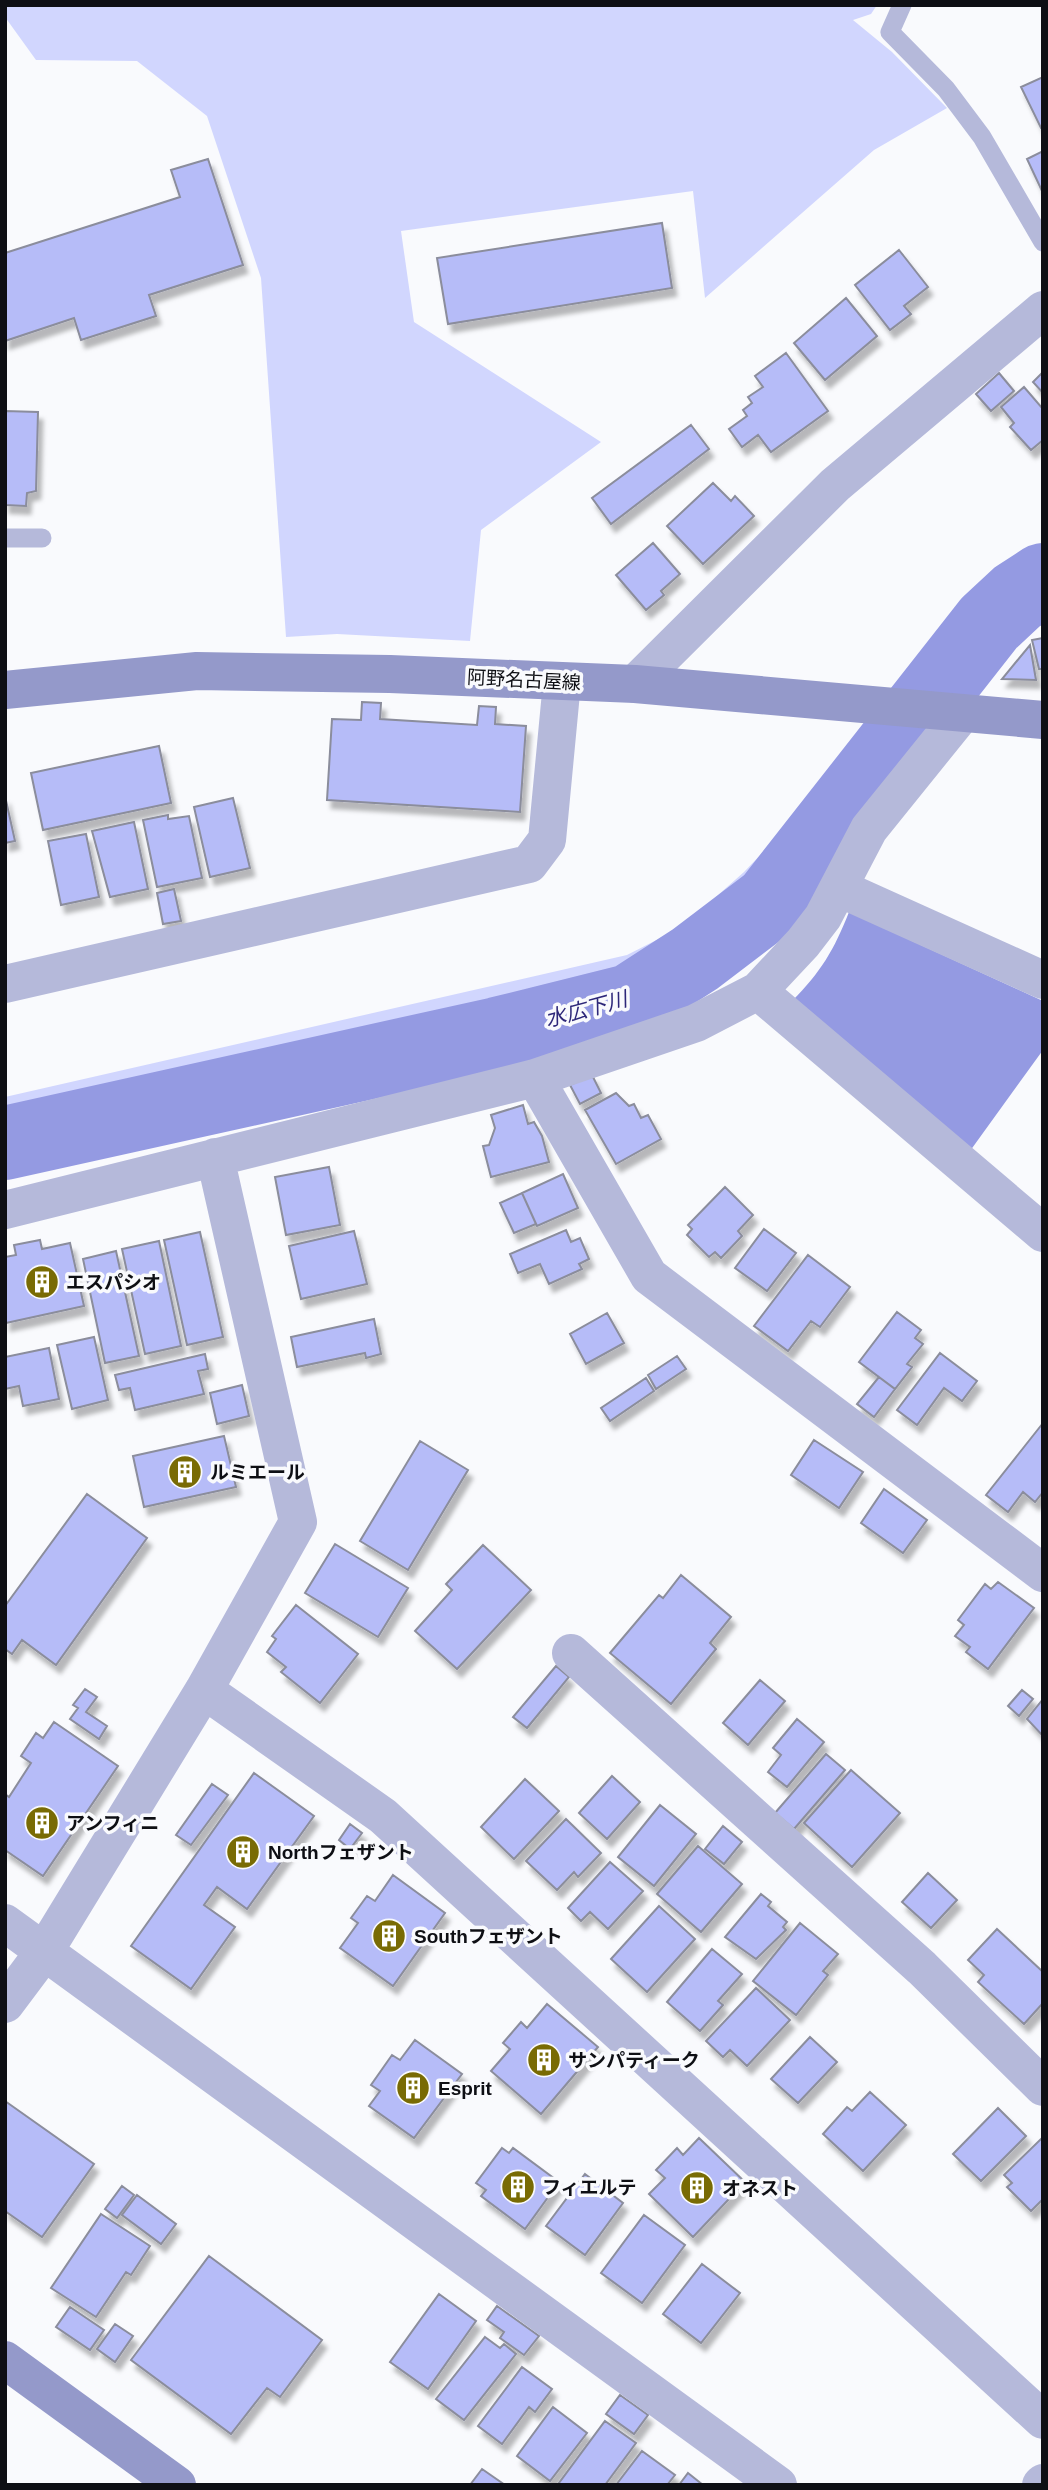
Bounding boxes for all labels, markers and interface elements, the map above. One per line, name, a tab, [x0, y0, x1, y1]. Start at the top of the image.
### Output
street label: 阿野名古屋線	[467, 667, 581, 693]
water label: 水広下川	[542, 987, 631, 1031]
building icon: エスパシオ	[23, 1263, 61, 1301]
place label: エスパシオ	[66, 1272, 161, 1293]
building icon: ルミエール	[166, 1453, 204, 1491]
place label: ルミエール	[210, 1462, 305, 1483]
building icon: アンフィニ	[23, 1804, 61, 1842]
place label: アンフィニ	[66, 1813, 159, 1834]
building icon: Northフェザント	[224, 1833, 262, 1871]
place label: Northフェザント	[268, 1842, 414, 1863]
building icon: Southフェザント	[370, 1917, 408, 1955]
place label: Southフェザント	[414, 1926, 563, 1947]
building icon: サンパティーク	[525, 2041, 563, 2079]
place label: サンパティーク	[568, 2050, 700, 2071]
building icon: Esprit	[394, 2069, 432, 2107]
place label: Esprit	[438, 2078, 493, 2099]
building icon: フィエルテ	[499, 2168, 537, 2206]
building icon: オネスト	[678, 2169, 716, 2207]
place label: フィエルテ	[542, 2177, 637, 2198]
place label: オネスト	[722, 2178, 798, 2199]

